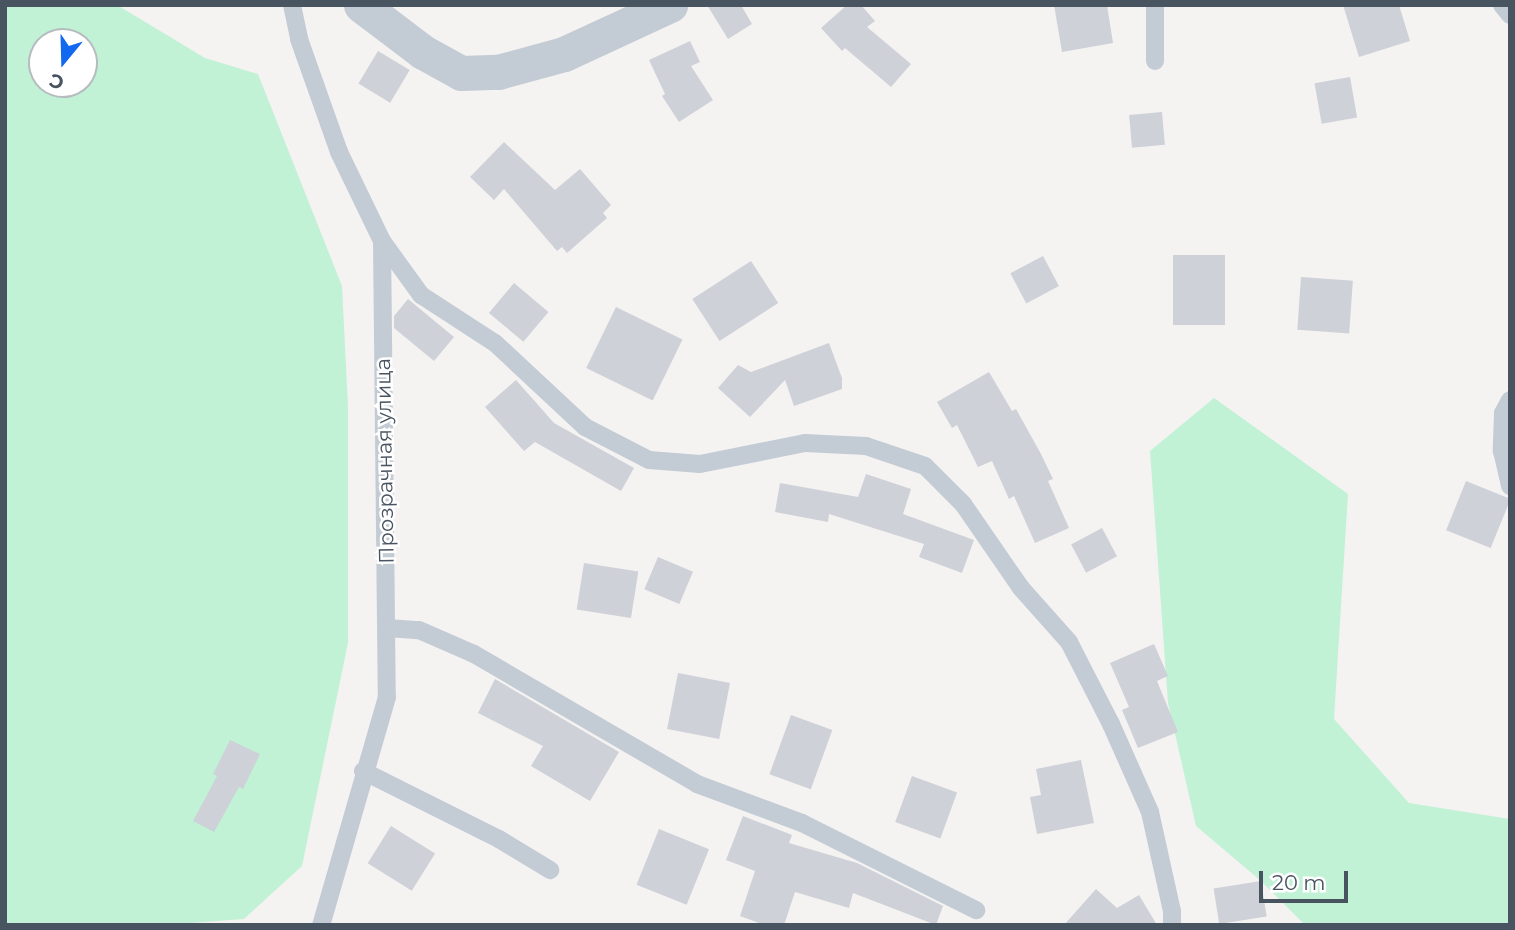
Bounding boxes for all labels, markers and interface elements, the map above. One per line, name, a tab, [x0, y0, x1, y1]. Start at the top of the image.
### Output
north arrow	[28, 28, 98, 98]
text: С	[46, 68, 67, 95]
street label: Прозрачная улица	[371, 358, 399, 564]
scale bar	[1263, 856, 1352, 900]
text: 20 m	[1272, 870, 1326, 895]

